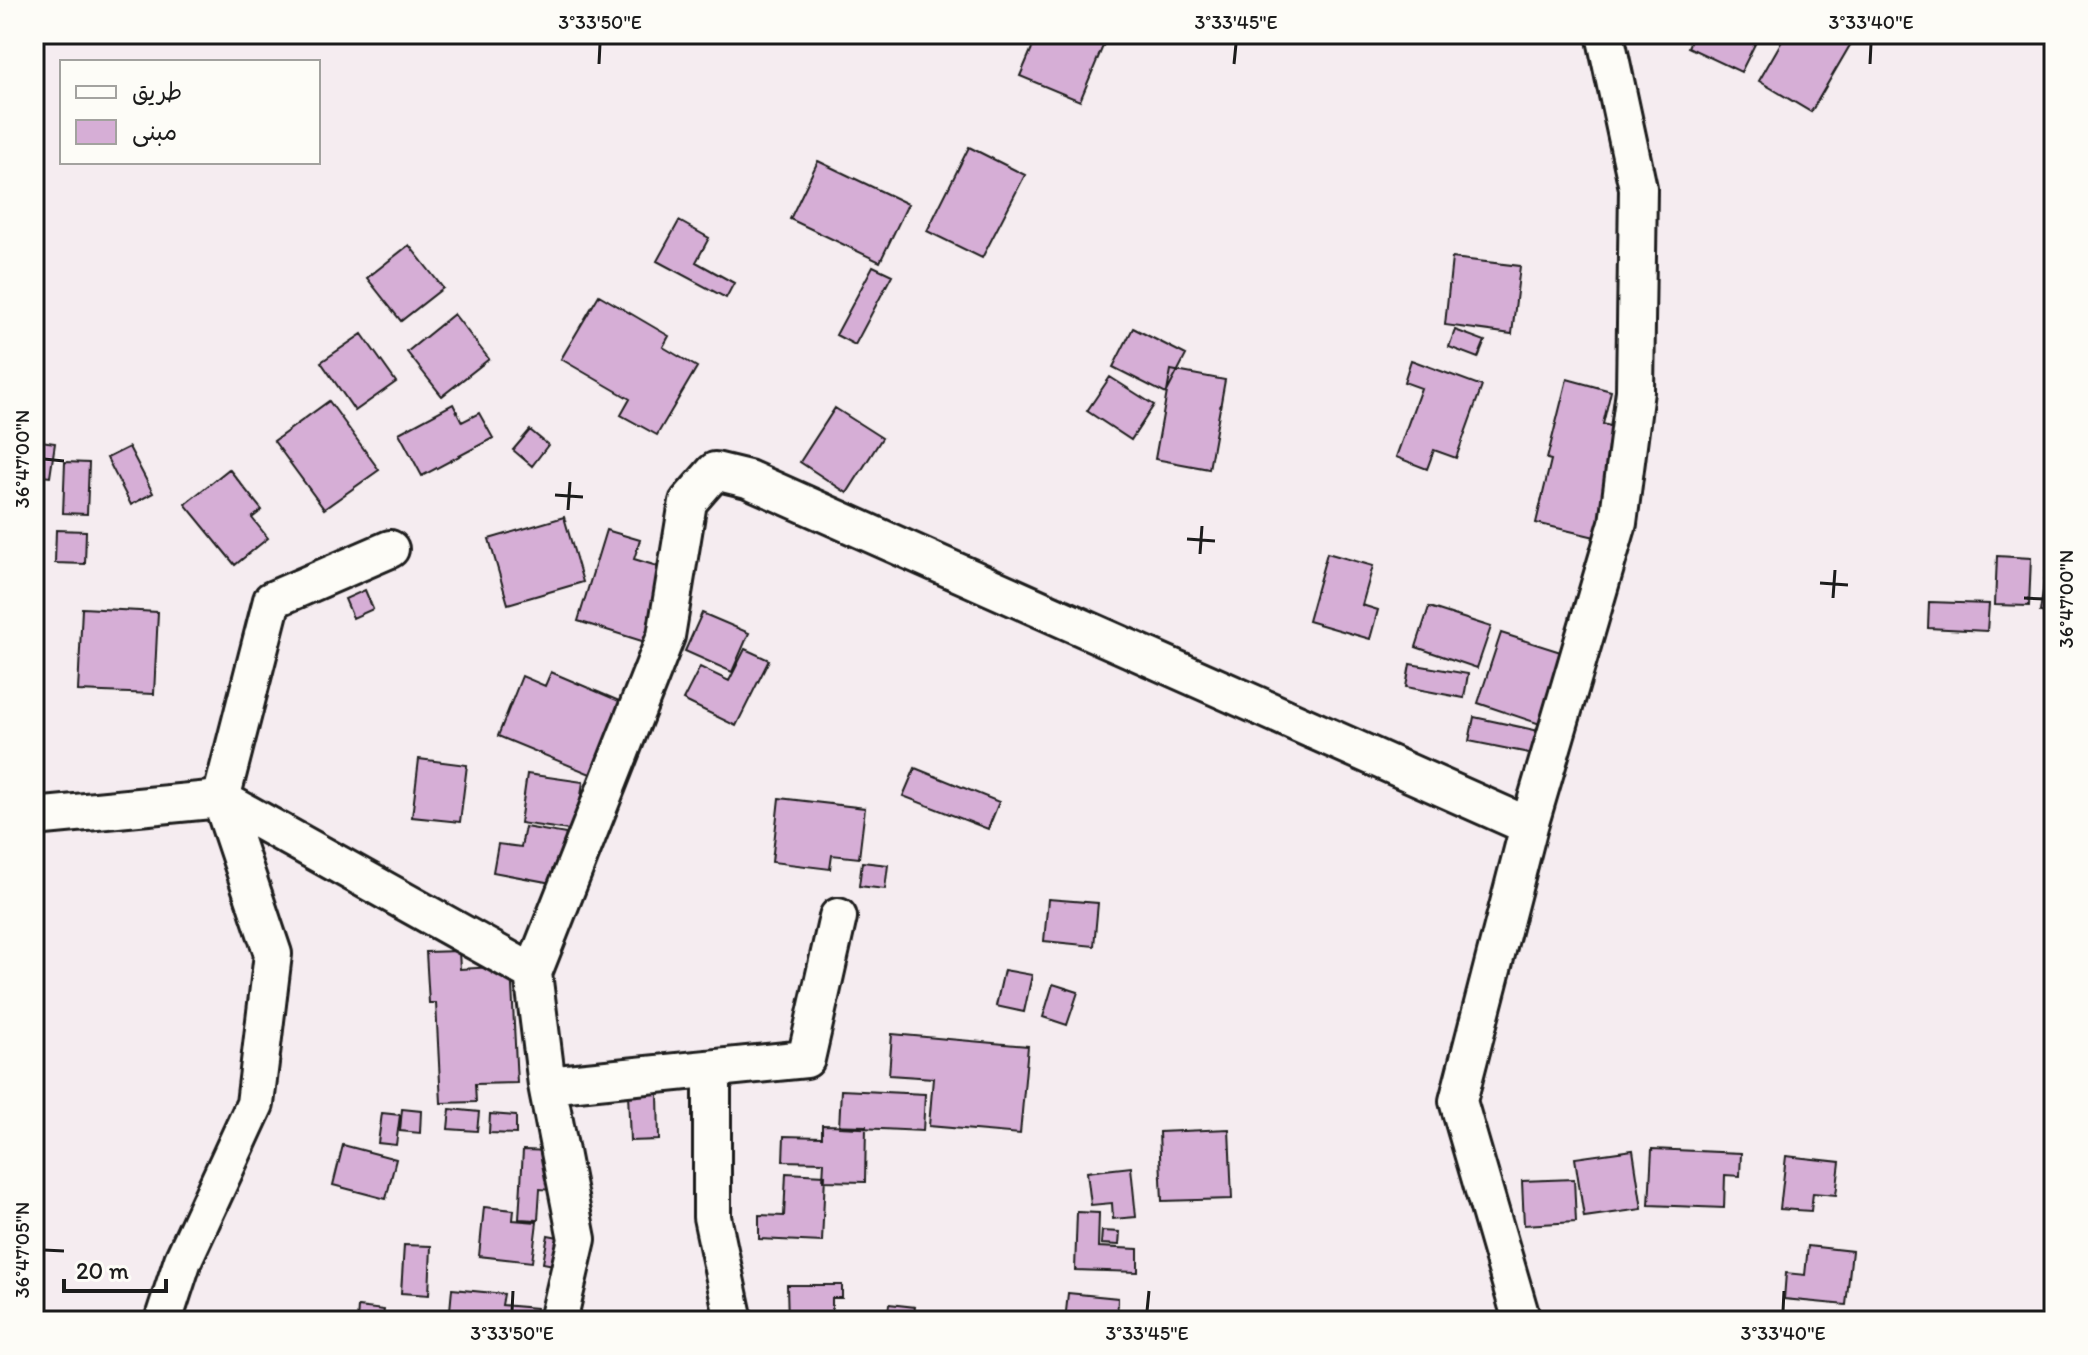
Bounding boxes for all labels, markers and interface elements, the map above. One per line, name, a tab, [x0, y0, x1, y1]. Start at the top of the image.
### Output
text: 3°33'50"E	[558, 10, 642, 34]
text: 3°33'45"E	[1194, 10, 1278, 34]
text: 3°33'40"E	[1829, 10, 1914, 34]
legend	[60, 60, 320, 164]
text: طريق	[132, 77, 182, 106]
text: مبنى	[132, 117, 177, 147]
text: 36°47'00"N	[10, 410, 34, 508]
text: 36°47'00"N	[2054, 550, 2078, 648]
text: 36°47'05"N	[10, 1202, 34, 1298]
scale bar	[64, 1243, 166, 1293]
text: 20 m	[76, 1256, 129, 1285]
text: 3°33'50"E	[470, 1321, 554, 1345]
text: 3°33'45"E	[1105, 1321, 1189, 1345]
text: 3°33'40"E	[1741, 1321, 1826, 1345]

